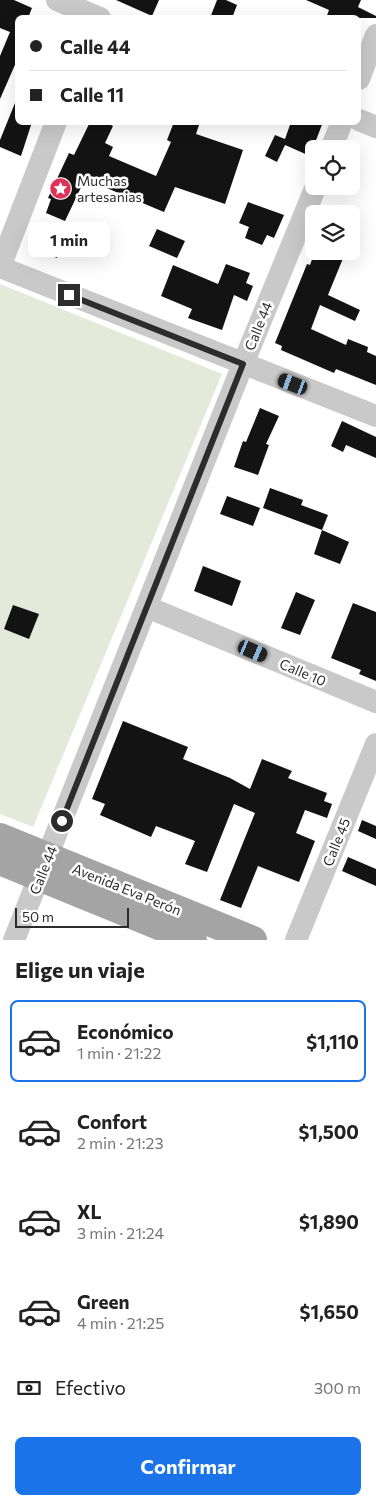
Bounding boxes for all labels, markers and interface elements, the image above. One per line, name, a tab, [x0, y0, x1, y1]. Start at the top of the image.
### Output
text: Calle 44	[60, 35, 130, 58]
text: Calle 11	[60, 83, 124, 106]
map controls	[305, 140, 360, 260]
button: locate	[305, 140, 360, 195]
place label: Muchas artesanias	[77, 172, 142, 205]
place icon: Muchas artesanias	[49, 176, 73, 200]
button: layers	[305, 205, 360, 260]
callout: 1 min	[28, 222, 110, 258]
text: 1 min	[50, 230, 88, 249]
route end	[58, 284, 80, 306]
street label: Calle 44	[241, 299, 276, 353]
car	[276, 372, 309, 396]
car	[236, 638, 269, 664]
street label: Calle 10	[277, 655, 329, 689]
route start	[51, 810, 73, 832]
street label: Calle 45	[319, 815, 353, 869]
street label: Calle 44	[26, 843, 61, 897]
street label: Avenida Eva Perón	[70, 859, 184, 919]
scale bar	[15, 905, 129, 928]
text: 50 m	[22, 908, 54, 925]
text: Elige un viaje	[15, 956, 145, 983]
icon: car	[17, 1019, 62, 1064]
text: Económico	[77, 1020, 174, 1043]
text: $1,110	[306, 1030, 359, 1053]
text: 1 min · 21:22	[77, 1043, 161, 1062]
icon: car	[17, 1109, 62, 1154]
text: Confort	[77, 1110, 147, 1133]
text: $1,500	[298, 1120, 359, 1143]
text: 2 min · 21:23	[77, 1133, 164, 1152]
icon: car	[17, 1199, 62, 1244]
text: XL	[77, 1200, 102, 1223]
text: $1,890	[299, 1210, 359, 1233]
text: 3 min · 21:24	[77, 1223, 164, 1242]
icon: car	[17, 1289, 62, 1334]
text: Green	[77, 1290, 129, 1313]
text: $1,650	[300, 1300, 359, 1323]
text: 4 min · 21:25	[77, 1313, 164, 1332]
icon: cash	[15, 1374, 43, 1402]
text: Efectivo	[55, 1376, 126, 1399]
text: 300 m	[314, 1378, 361, 1397]
button: Confirmar	[15, 1437, 361, 1495]

